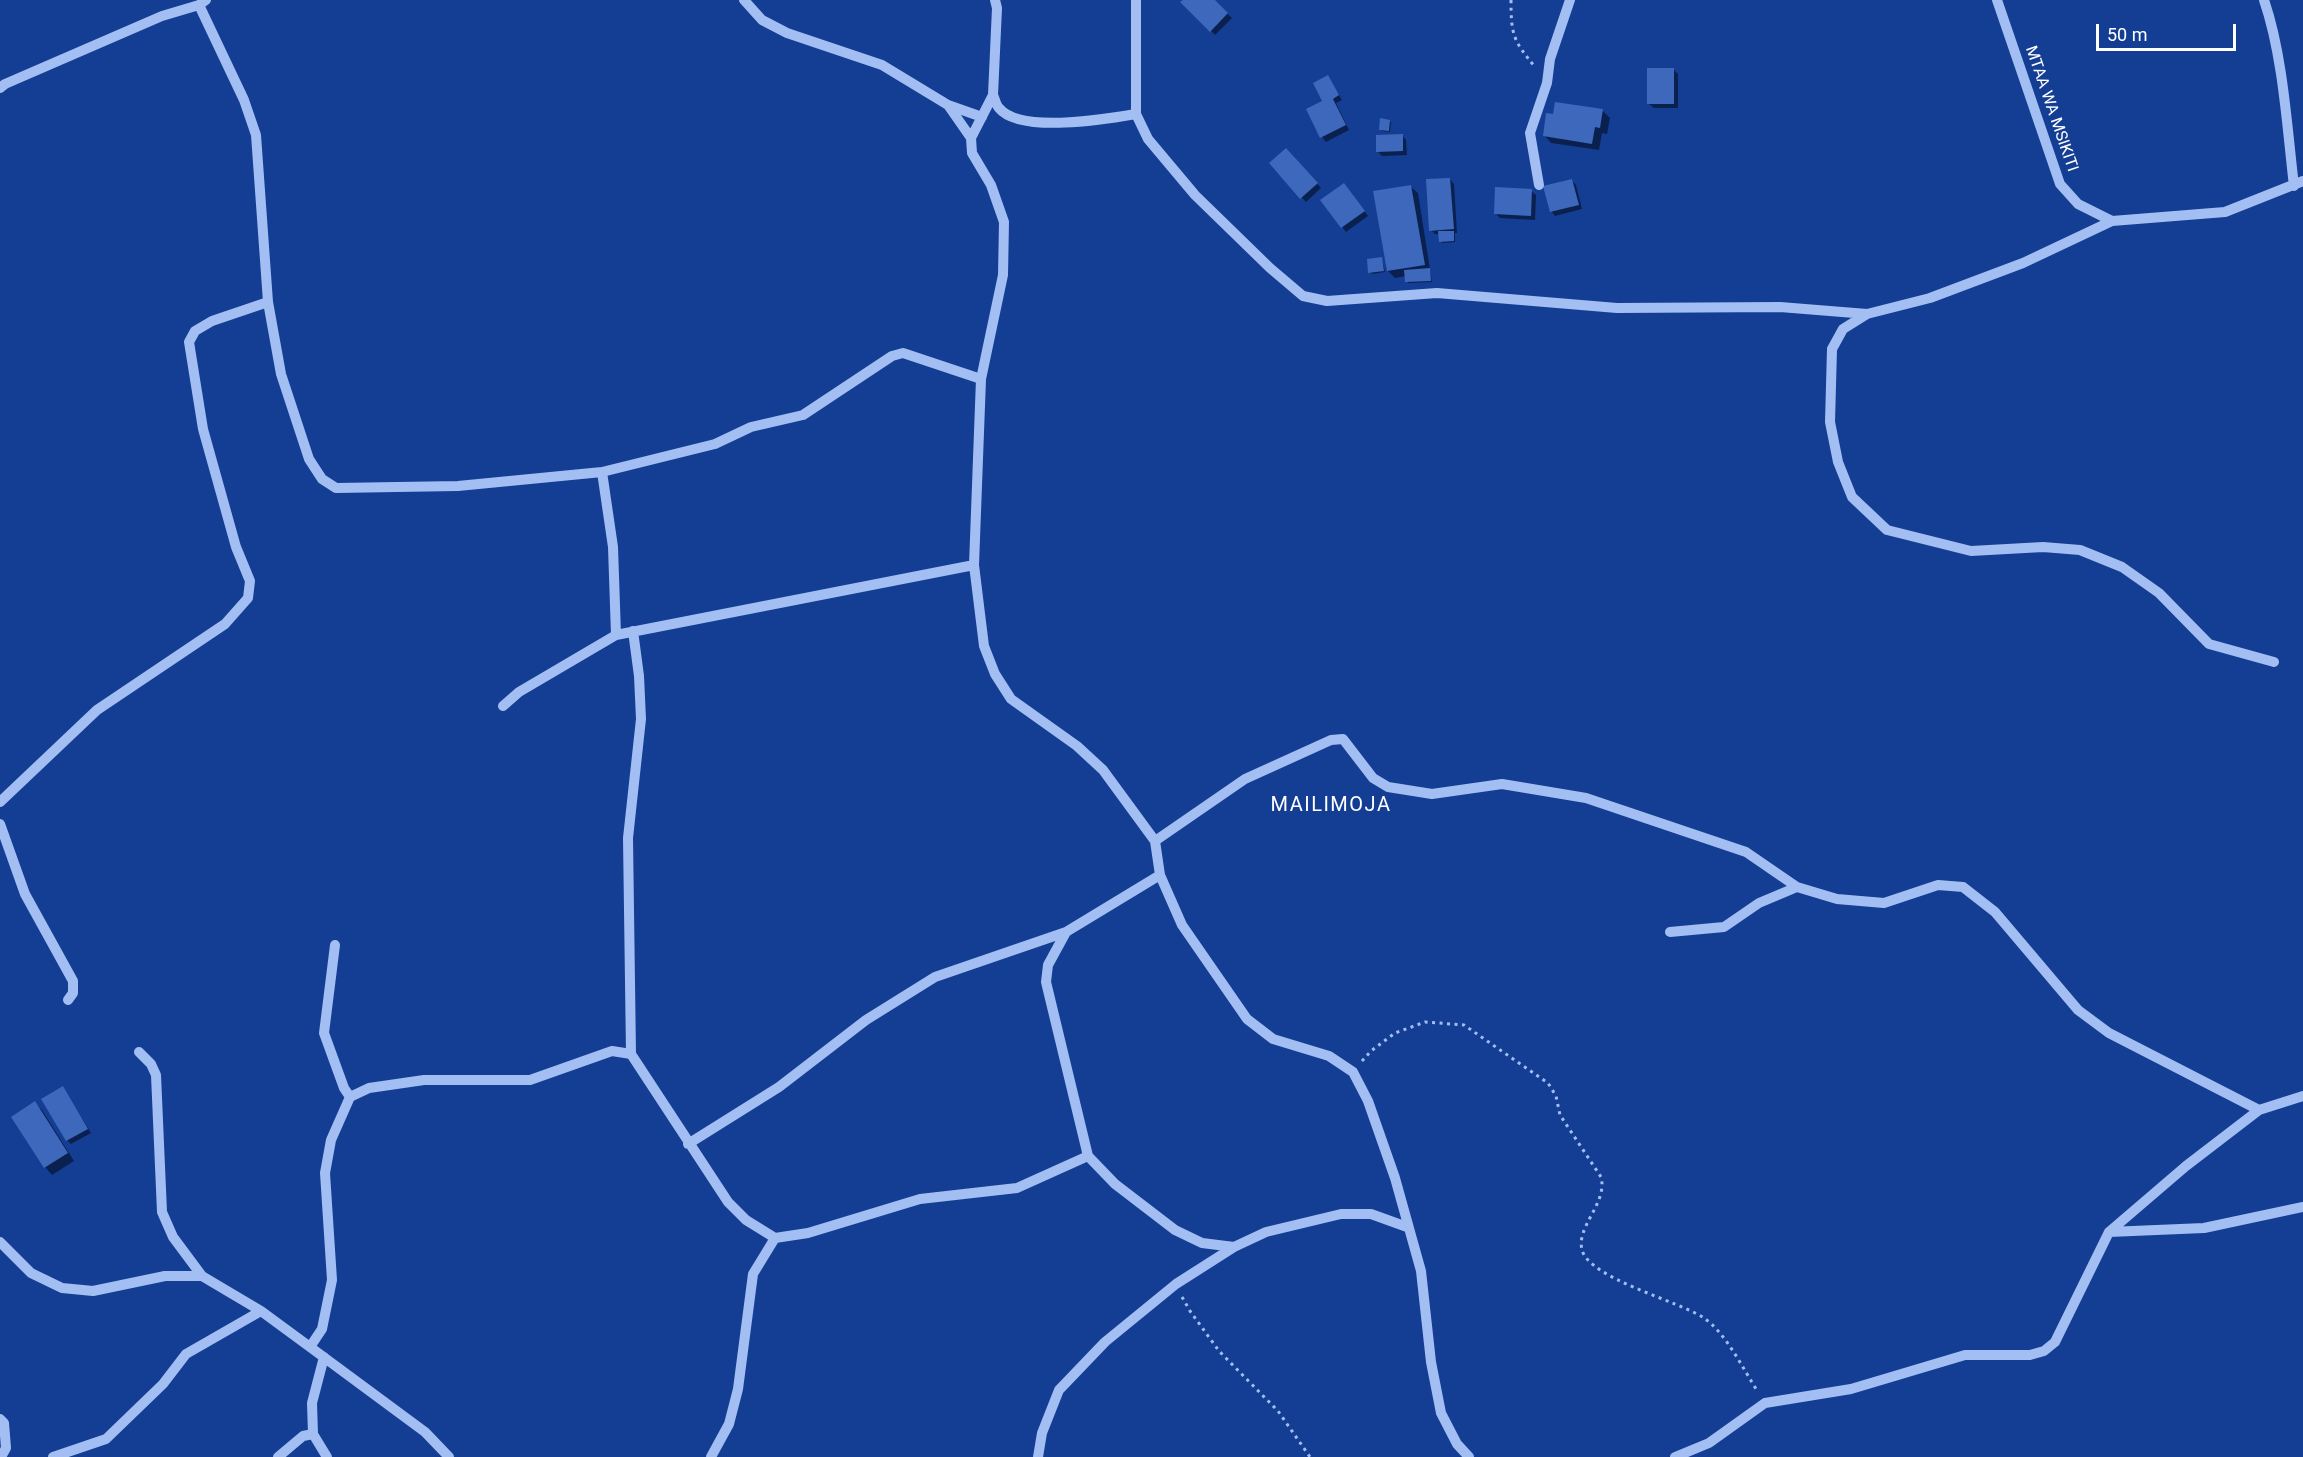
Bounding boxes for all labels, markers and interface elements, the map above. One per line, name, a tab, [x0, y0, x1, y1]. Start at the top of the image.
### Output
scale bar	[2099, 12, 2238, 50]
text: 50 m	[2107, 24, 2147, 45]
street label: MTAA WA MSIKITI	[2020, 44, 2082, 174]
district label: MAILIMOJA	[1271, 794, 1391, 818]

